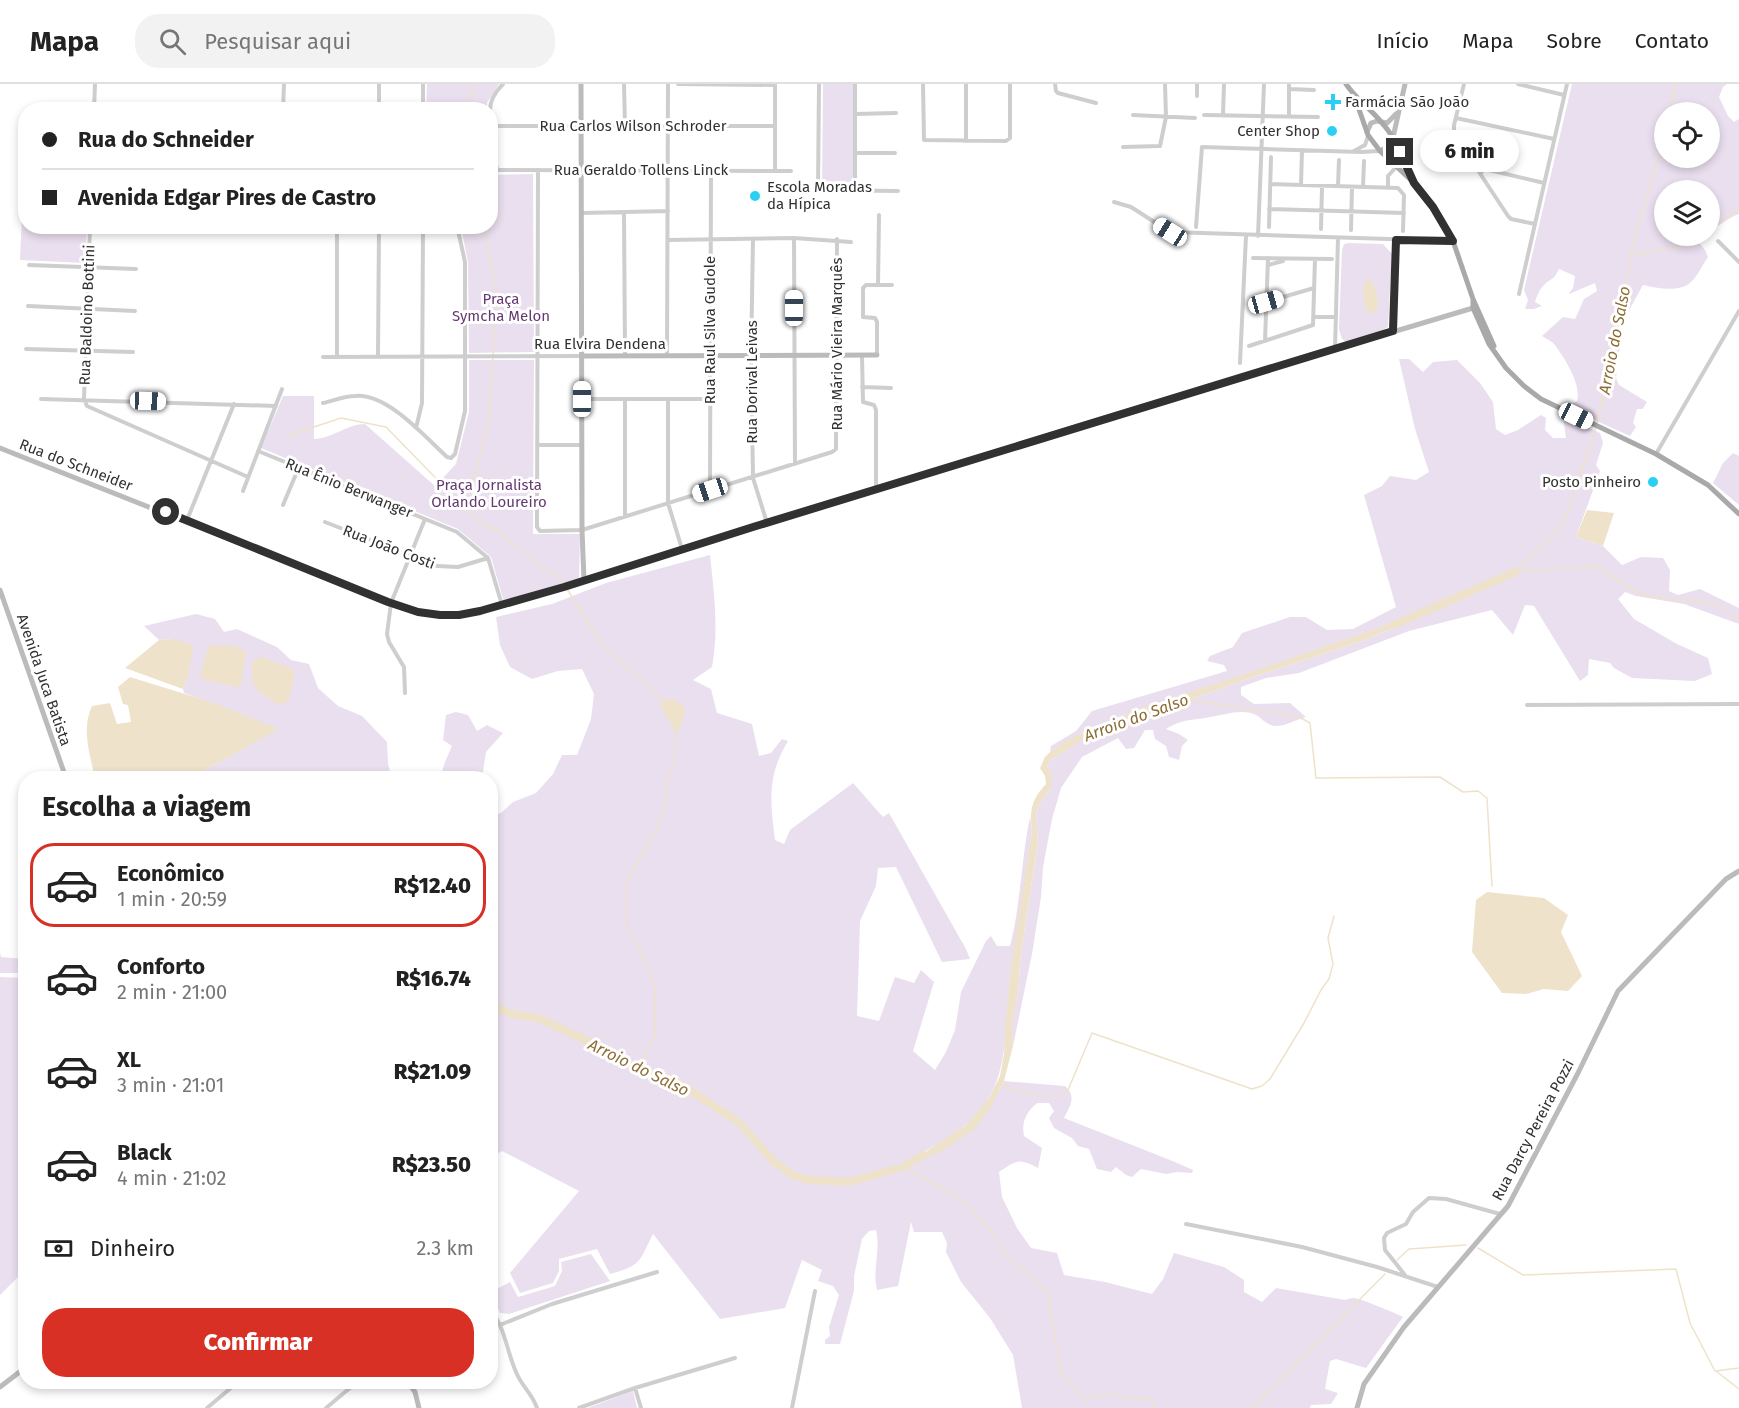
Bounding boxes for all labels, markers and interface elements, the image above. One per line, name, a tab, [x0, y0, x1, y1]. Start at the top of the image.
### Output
search box	[135, 14, 555, 68]
text: Mapa	[30, 25, 99, 58]
icon: search	[156, 25, 189, 58]
text: Pesquisar aqui	[204, 28, 351, 55]
text: Início	[1376, 28, 1429, 54]
text: Mapa	[1462, 28, 1514, 54]
text: Sobre	[1547, 28, 1602, 54]
text: Contato	[1635, 28, 1709, 54]
place label: Farmácia São João	[1345, 93, 1469, 111]
marker: Farmácia São João	[1326, 95, 1340, 109]
map controls	[1654, 102, 1720, 246]
button: locate	[1654, 102, 1720, 168]
street label: Rua Carlos Wilson Schroder	[540, 117, 727, 135]
place label: Center Shop	[1237, 122, 1320, 140]
marker: Center Shop	[1325, 124, 1339, 138]
text: Rua do Schneider	[78, 126, 254, 153]
callout: 6 min	[1421, 131, 1520, 173]
route end	[1386, 138, 1413, 165]
text: 6 min	[1445, 139, 1494, 163]
street label: Rua Geraldo Tollens Linck	[554, 161, 729, 179]
place label: Escola Moradas da Hípica	[767, 178, 872, 213]
button: layers	[1654, 180, 1720, 246]
text: Avenida Edgar Pires de Castro	[78, 184, 376, 211]
marker: Escola Moradas da Hípica	[748, 189, 762, 203]
car	[1150, 215, 1190, 249]
street label: Rua Baldoino Bottini	[76, 244, 98, 386]
street label: Rua Raul Silva Gudole	[701, 256, 719, 404]
street label: Rua Mário Vieira Marquês	[828, 258, 846, 430]
water label: Arroio do Salso	[1595, 284, 1634, 397]
car	[1246, 288, 1286, 316]
park label: Praça Symcha Melon	[452, 290, 550, 325]
car	[785, 290, 803, 326]
street label: Rua Dorival Leivas	[743, 320, 761, 444]
street label: Rua Elvira Dendena	[534, 335, 666, 353]
car	[573, 381, 591, 417]
car	[130, 391, 166, 411]
car	[1556, 400, 1596, 432]
street label: Rua do Schneider	[17, 435, 135, 495]
street label: Rua Ênio Berwanger	[283, 454, 415, 522]
place label: Posto Pinheiro	[1542, 473, 1641, 491]
marker: Posto Pinheiro	[1646, 475, 1660, 489]
park label: Praça Jornalista Orlando Loureiro	[431, 476, 547, 511]
car	[690, 476, 730, 504]
route start	[152, 498, 179, 525]
street label: Rua João Costi	[340, 521, 438, 573]
street label: Avenida Juca Batista	[13, 612, 75, 748]
water label: Arroio do Salso	[1080, 690, 1191, 745]
text: Escolha a viagem	[42, 791, 251, 823]
icon: car	[45, 858, 99, 912]
text: Econômico	[117, 860, 224, 887]
text: R$12.40	[394, 872, 471, 899]
text: 1 min · 20:59	[117, 887, 227, 911]
icon: car	[45, 951, 99, 1005]
text: Conforto	[117, 953, 205, 980]
text: R$16.74	[396, 965, 471, 992]
text: 2 min · 21:00	[117, 980, 227, 1004]
water label: Arroio do Salso	[584, 1034, 692, 1100]
icon: car	[45, 1044, 99, 1098]
text: XL	[117, 1046, 141, 1073]
street label: Rua Darcy Pereira Pozzi	[1488, 1056, 1578, 1204]
text: R$21.09	[394, 1058, 471, 1085]
text: 3 min · 21:01	[117, 1073, 224, 1097]
icon: car	[45, 1137, 99, 1191]
text: Black	[117, 1139, 172, 1166]
text: R$23.50	[392, 1151, 471, 1178]
text: 4 min · 21:02	[117, 1166, 227, 1190]
icon: cash	[42, 1232, 75, 1265]
text: Dinheiro	[90, 1235, 175, 1262]
text: 2.3 km	[416, 1236, 474, 1260]
button: Confirmar	[42, 1308, 474, 1377]

